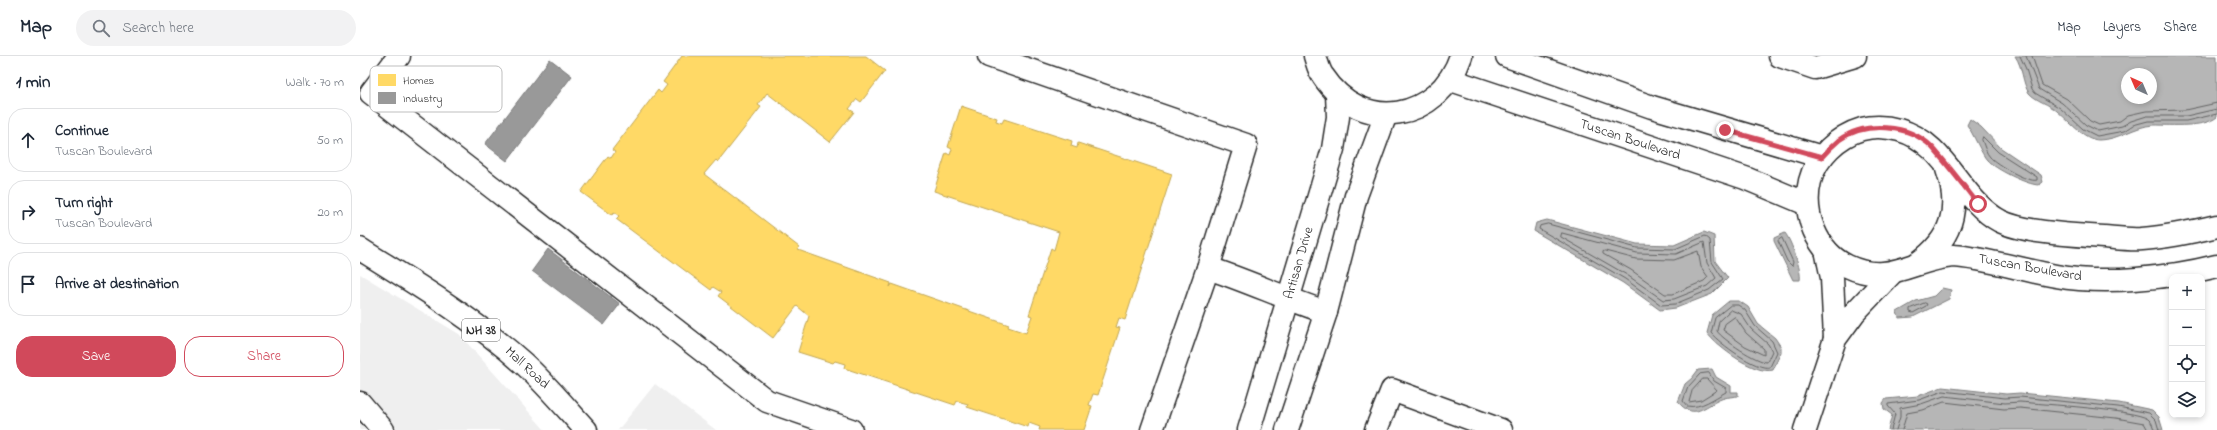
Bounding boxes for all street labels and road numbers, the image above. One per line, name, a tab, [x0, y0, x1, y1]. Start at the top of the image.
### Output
street label: Tuscan Boulevard	[1577, 114, 1683, 166]
street label: Artisan Drive	[1279, 224, 1320, 302]
street label: Tuscan Boulevard	[1977, 249, 2084, 287]
road number: NH 38	[462, 319, 500, 341]
street label: Mall Road	[500, 342, 554, 394]

